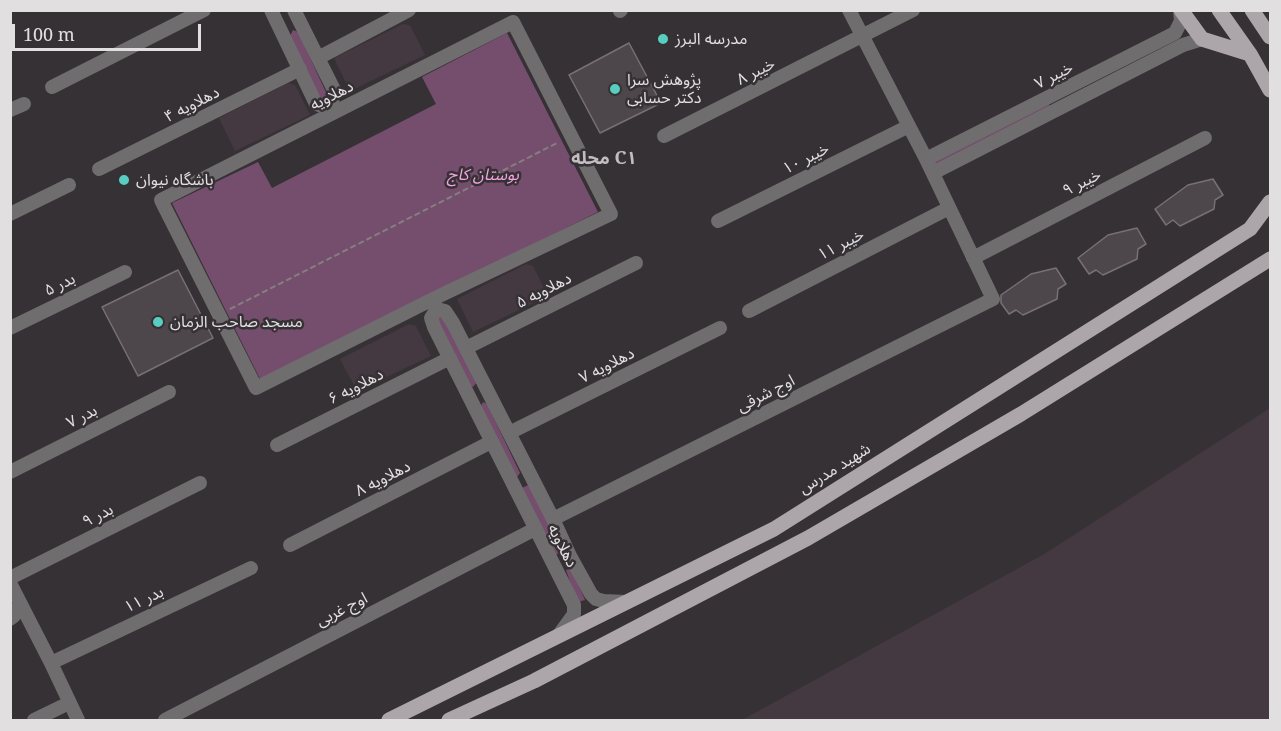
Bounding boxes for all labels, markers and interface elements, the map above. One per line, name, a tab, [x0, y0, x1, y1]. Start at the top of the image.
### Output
scale bar	[15, 12, 204, 50]
text: 100 m	[23, 22, 75, 46]
place label: مدرسه البرز	[675, 29, 747, 49]
marker: مدرسه البرز	[656, 32, 670, 46]
street label: خیبر ۸	[734, 54, 778, 90]
street label: خیبر ۷	[1032, 58, 1076, 94]
place label: پژوهش سرا دکتر حسابی	[627, 70, 701, 108]
street label: دهلاویه	[307, 77, 357, 115]
marker: پژوهش سرا دکتر حسابی	[608, 82, 622, 96]
street label: دهلاویه ۴	[161, 83, 223, 127]
street label: خیبر ۱۰	[780, 139, 832, 179]
district label: محله C۱	[571, 148, 637, 170]
park label: بوستان کاج	[447, 165, 519, 185]
street label: خیبر ۹	[1060, 165, 1104, 201]
place label: باشگاه نیوان	[136, 170, 214, 190]
marker: باشگاه نیوان	[117, 173, 131, 187]
street label: خیبر ۱۱	[815, 225, 867, 265]
street label: بدر ۵	[41, 269, 79, 301]
street label: دهلاویه ۵	[513, 269, 575, 313]
place label: مسجد صاحب الزمان	[170, 312, 303, 332]
marker: مسجد صاحب الزمان	[151, 315, 165, 329]
street label: دهلاویه ۷	[576, 344, 638, 388]
street label: دهلاویه ۶	[325, 365, 387, 409]
street label: اوج شرقی	[734, 371, 798, 417]
street label: بدر ۷	[63, 401, 101, 433]
street label: شهید مدرس	[796, 439, 874, 499]
street label: دهلاویه ۸	[352, 457, 414, 501]
street label: بدر ۹	[79, 500, 117, 532]
street label: دهلاویه	[543, 521, 581, 571]
street label: بدر ۱۱	[121, 583, 167, 617]
street label: اوج غربی	[313, 589, 371, 631]

